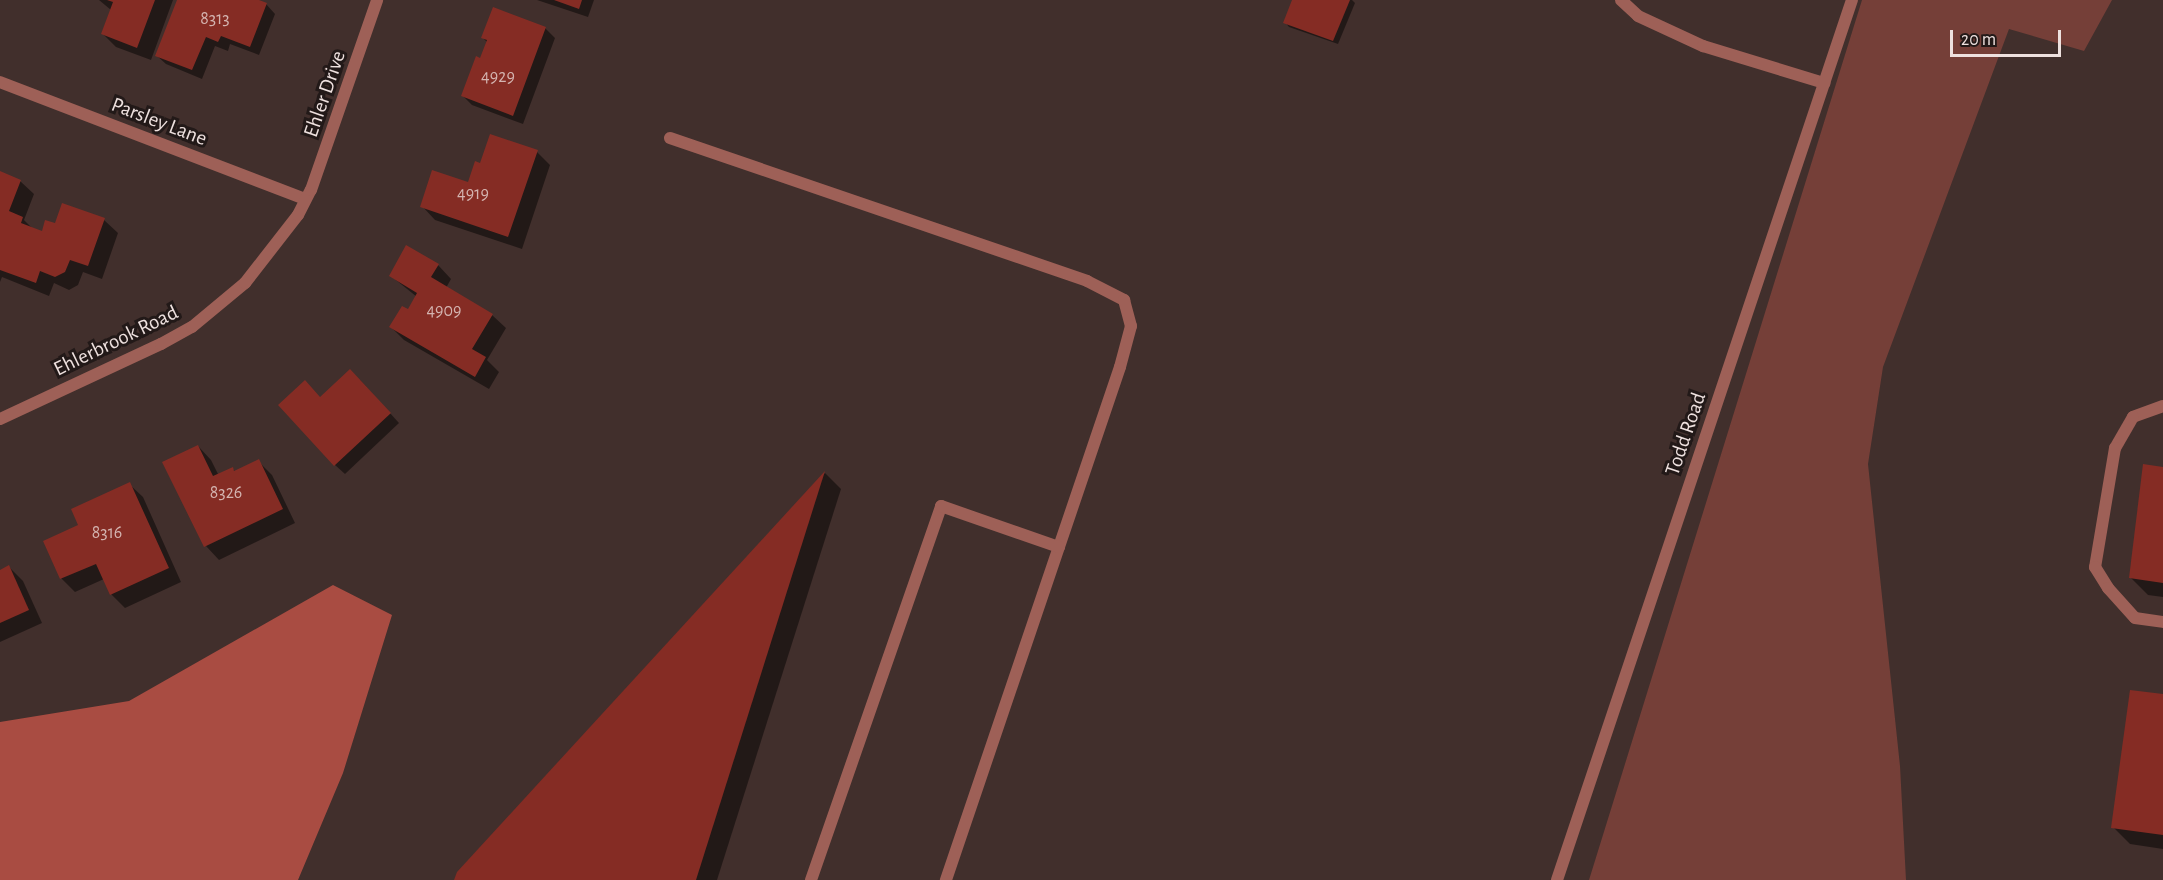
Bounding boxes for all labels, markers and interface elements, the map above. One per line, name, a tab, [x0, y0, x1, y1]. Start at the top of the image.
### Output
house number: 8313	[200, 8, 230, 30]
scale bar	[1953, 18, 2064, 56]
text: 20 m	[1961, 31, 1996, 49]
street label: Ehler Drive	[298, 47, 352, 141]
house number: 4929	[481, 66, 515, 88]
street label: Parsley Lane	[108, 92, 210, 152]
house number: 4919	[457, 183, 489, 205]
street label: Ehlerbrook Road	[50, 300, 182, 382]
house number: 4909	[426, 300, 462, 322]
street label: Todd Road	[1660, 389, 1712, 479]
house number: 8326	[210, 482, 242, 504]
house number: 8316	[92, 522, 122, 544]

